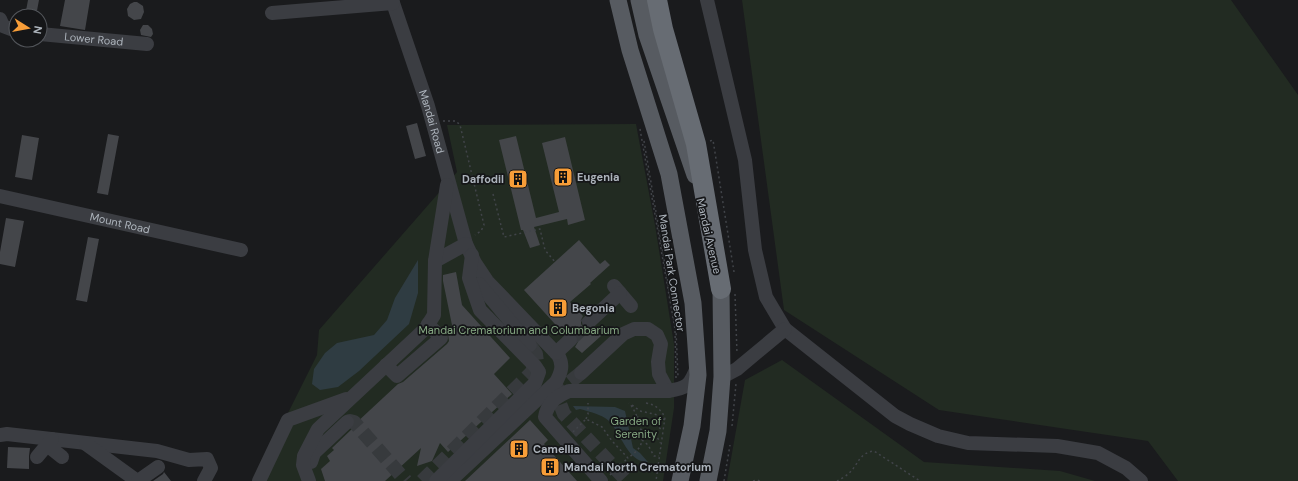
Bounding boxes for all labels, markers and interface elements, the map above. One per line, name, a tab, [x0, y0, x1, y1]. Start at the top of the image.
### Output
north arrow	[8, 8, 48, 48]
text: N	[30, 25, 45, 35]
street label: Lower Road	[64, 29, 124, 49]
street label: Mandai Road	[416, 88, 448, 155]
building icon: Eugenia	[552, 166, 574, 188]
building icon: Daffodil	[507, 168, 529, 190]
place label: Eugenia	[577, 170, 619, 184]
place label: Daffodil	[462, 172, 504, 186]
street label: Mandai Avenue	[693, 197, 725, 275]
street label: Mount Road	[89, 209, 152, 236]
street label: Mandai Park Connector	[656, 213, 688, 333]
building icon: Begonia	[547, 297, 569, 319]
place label: Begonia	[572, 301, 615, 315]
park label: Mandai Crematorium and Columbarium	[419, 323, 620, 337]
park label: Garden of Serenity	[611, 414, 662, 441]
building icon: Camellia	[508, 438, 530, 460]
place label: Camellia	[533, 442, 580, 456]
building icon: Mandai North Crematorium	[539, 456, 561, 478]
place label: Mandai North Crematorium	[564, 460, 711, 474]

